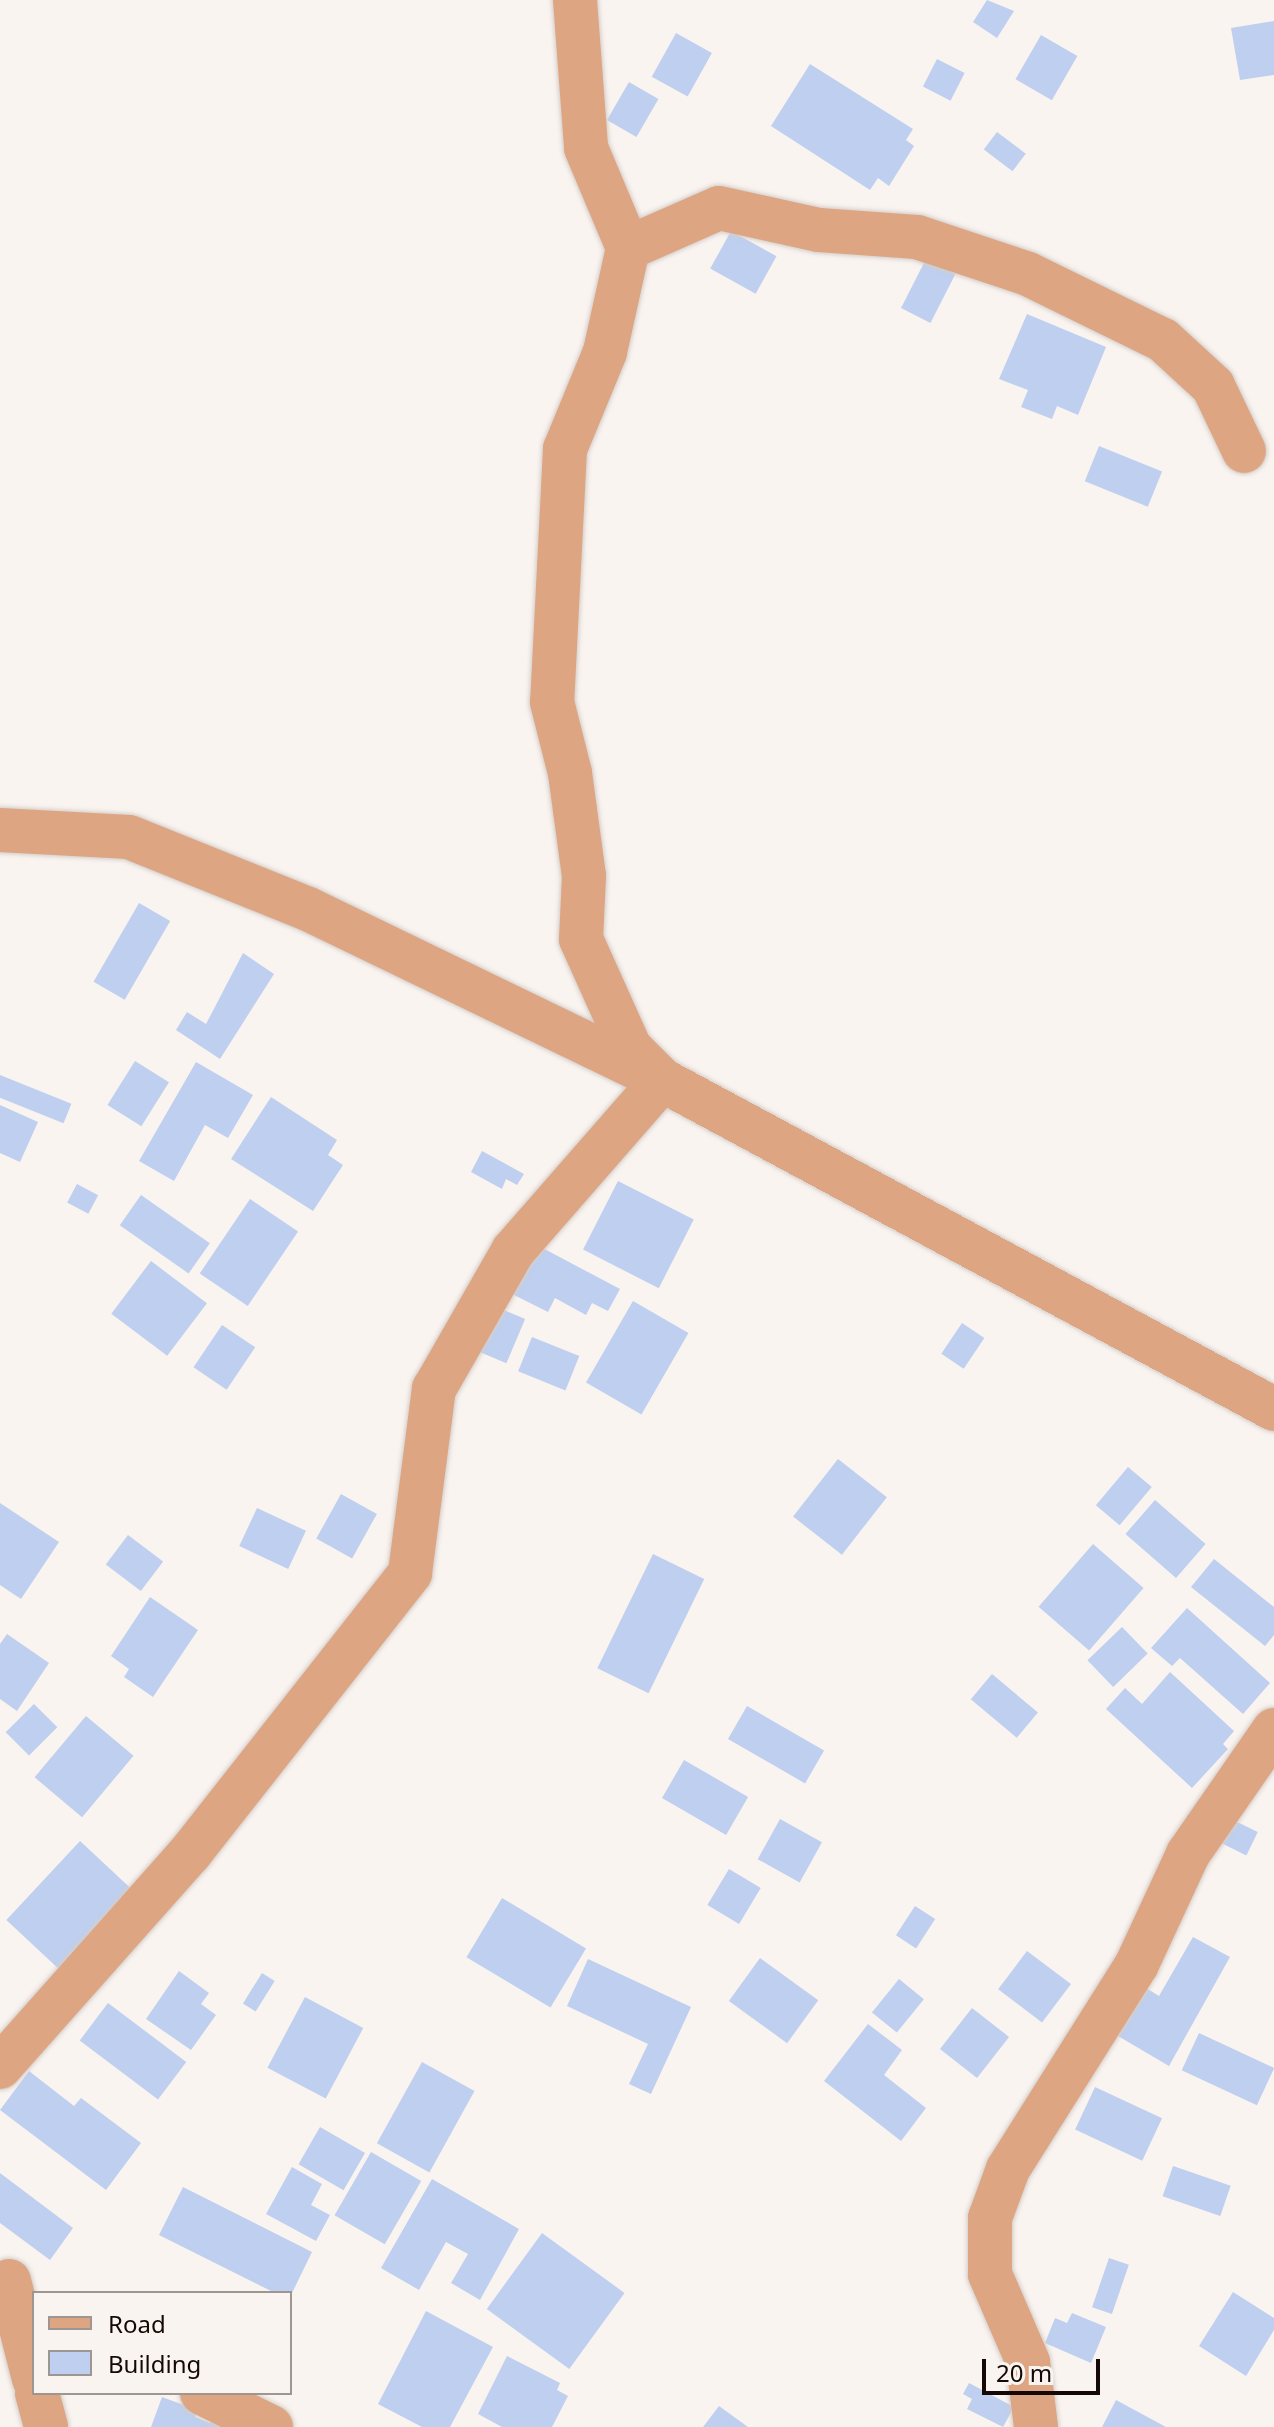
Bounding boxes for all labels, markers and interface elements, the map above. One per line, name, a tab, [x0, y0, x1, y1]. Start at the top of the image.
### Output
legend	[32, 2291, 292, 2395]
text: Road	[108, 2307, 166, 2340]
scale bar	[986, 2343, 1104, 2393]
text: Building	[108, 2347, 201, 2380]
text: 20 m	[996, 2356, 1052, 2389]

